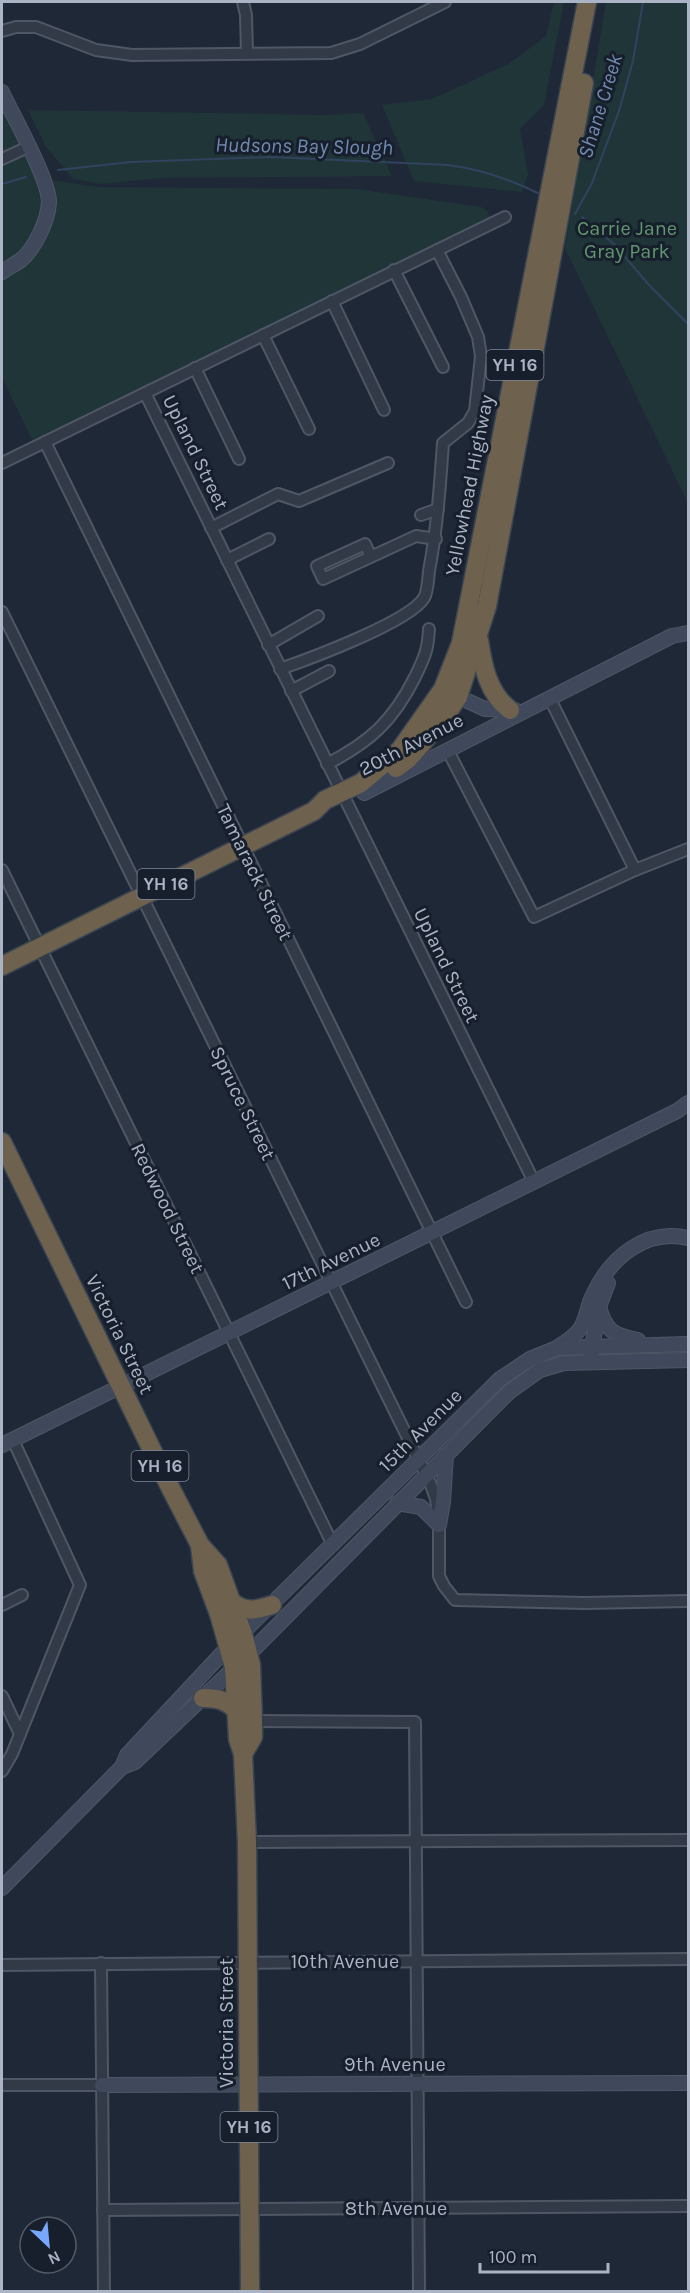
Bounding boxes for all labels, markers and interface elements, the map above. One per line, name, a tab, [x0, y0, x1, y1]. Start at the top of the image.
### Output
water label: Shane Creek	[573, 51, 627, 161]
water label: Hudsons Bay Slough	[215, 132, 393, 160]
park label: Carrie Jane Gray Park	[577, 217, 677, 263]
road number: YH 16	[486, 350, 544, 380]
street label: Upland Street	[158, 391, 233, 514]
street label: Yellowhead Highway	[441, 393, 498, 578]
street label: 20th Avenue	[355, 708, 467, 780]
street label: Tamarack Street	[212, 800, 298, 944]
road number: YH 16	[138, 869, 195, 899]
street label: Upland Street	[409, 904, 484, 1027]
street label: Spruce Street	[205, 1043, 280, 1164]
street label: Redwood Street	[126, 1139, 209, 1278]
street label: 17th Avenue	[278, 1228, 384, 1295]
street label: Victoria Street	[81, 1271, 159, 1398]
street label: 15th Avenue	[374, 1384, 467, 1477]
road number: YH 16	[132, 1451, 188, 1481]
street label: 10th Avenue	[291, 1950, 399, 1973]
street label: Victoria Street	[215, 1958, 238, 2088]
street label: 9th Avenue	[344, 2053, 446, 2076]
road number: YH 16	[220, 2112, 278, 2142]
street label: 8th Avenue	[345, 2197, 447, 2220]
north arrow	[18, 2215, 78, 2275]
scale bar	[480, 2236, 608, 2274]
text: 100 m	[489, 2246, 537, 2268]
text: N	[45, 2247, 64, 2269]

